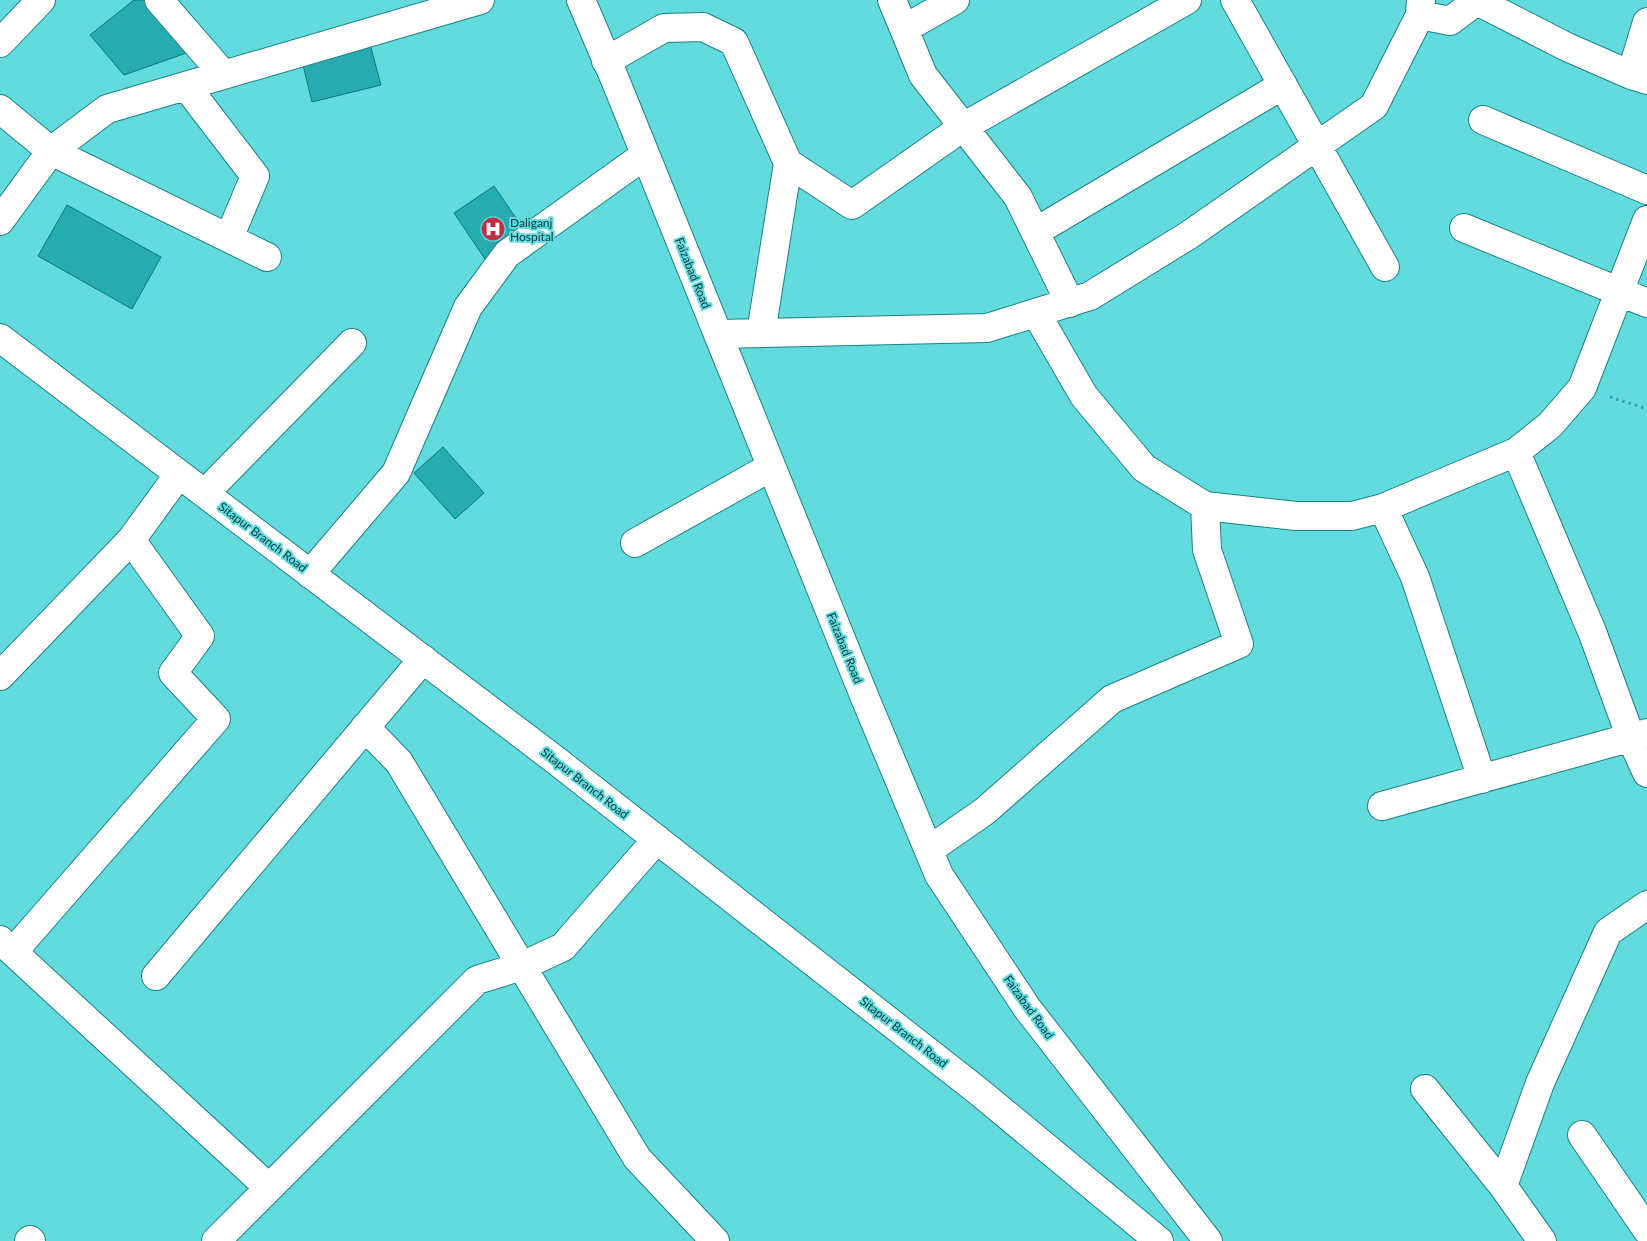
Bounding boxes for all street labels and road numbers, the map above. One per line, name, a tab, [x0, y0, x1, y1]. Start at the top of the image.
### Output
street label: Faizabad Road	[672, 235, 714, 311]
street label: Sitapur Branch Road	[216, 499, 310, 575]
street label: Faizabad Road	[824, 610, 866, 686]
street label: Sitapur Branch Road	[538, 744, 632, 822]
street label: Faizabad Road	[1001, 972, 1057, 1042]
street label: Sitapur Branch Road	[857, 993, 951, 1071]

